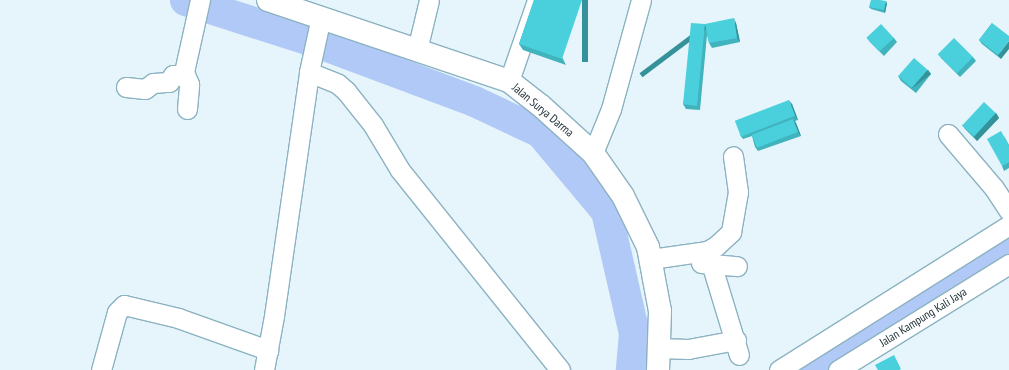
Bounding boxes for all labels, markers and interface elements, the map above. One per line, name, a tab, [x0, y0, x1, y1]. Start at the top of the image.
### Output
street label: Jalan Surya Darma	[509, 80, 577, 140]
street label: Jalan Kampung Kali Jaya	[877, 284, 969, 350]

